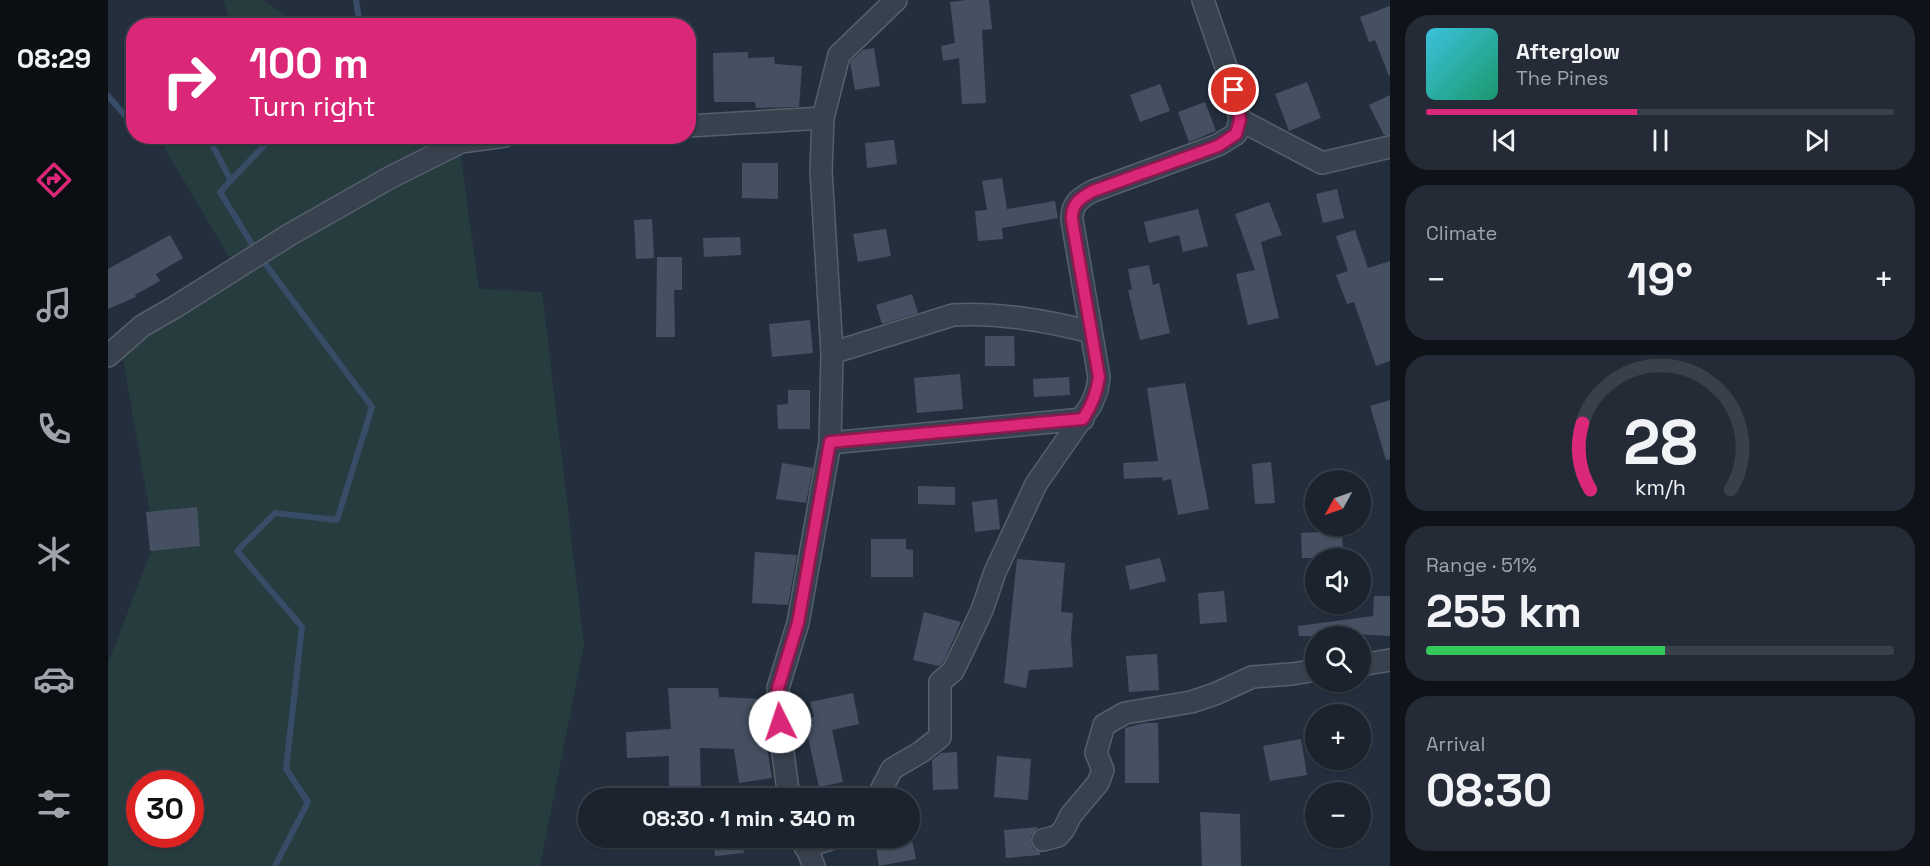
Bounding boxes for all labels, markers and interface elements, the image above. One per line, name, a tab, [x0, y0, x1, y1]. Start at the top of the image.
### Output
text: 100 m	[249, 37, 369, 90]
text: Afterglow	[1516, 37, 1620, 65]
text: 08:29	[17, 41, 91, 76]
icon: right	[150, 42, 228, 120]
pin	[1208, 64, 1259, 115]
text: The Pines	[1516, 65, 1609, 91]
icon: arrive	[1217, 73, 1250, 106]
text: Turn right	[249, 89, 376, 124]
icon: previous	[1488, 124, 1521, 157]
icon: pause	[1644, 124, 1677, 157]
icon: next	[1800, 124, 1833, 157]
icon: directions	[33, 159, 75, 201]
text: Climate	[1426, 220, 1497, 246]
text: 19°	[1627, 251, 1693, 308]
text: −	[1426, 259, 1446, 301]
text: +	[1874, 259, 1894, 301]
icon: music	[33, 284, 75, 326]
text: 28	[1623, 403, 1697, 482]
icon: phone	[33, 408, 75, 450]
north arrow	[1305, 470, 1371, 536]
map controls	[1305, 470, 1371, 848]
text: km/h	[1634, 474, 1686, 501]
icon: climate	[33, 533, 75, 575]
button: sound	[1305, 548, 1371, 614]
text: Range · 51%	[1426, 552, 1537, 578]
text: 255 km	[1426, 583, 1582, 640]
button: search	[1305, 626, 1371, 692]
icon: car	[33, 658, 75, 700]
position arrow	[748, 690, 812, 754]
button: +	[1305, 704, 1371, 770]
text: Arrival	[1426, 731, 1485, 757]
text: 08:30	[1426, 762, 1552, 819]
speed limit sign: 30	[126, 770, 204, 848]
button: −	[1305, 782, 1371, 848]
icon: filters	[33, 783, 75, 825]
text: 08:30 · 1 min · 340 m	[642, 804, 856, 832]

